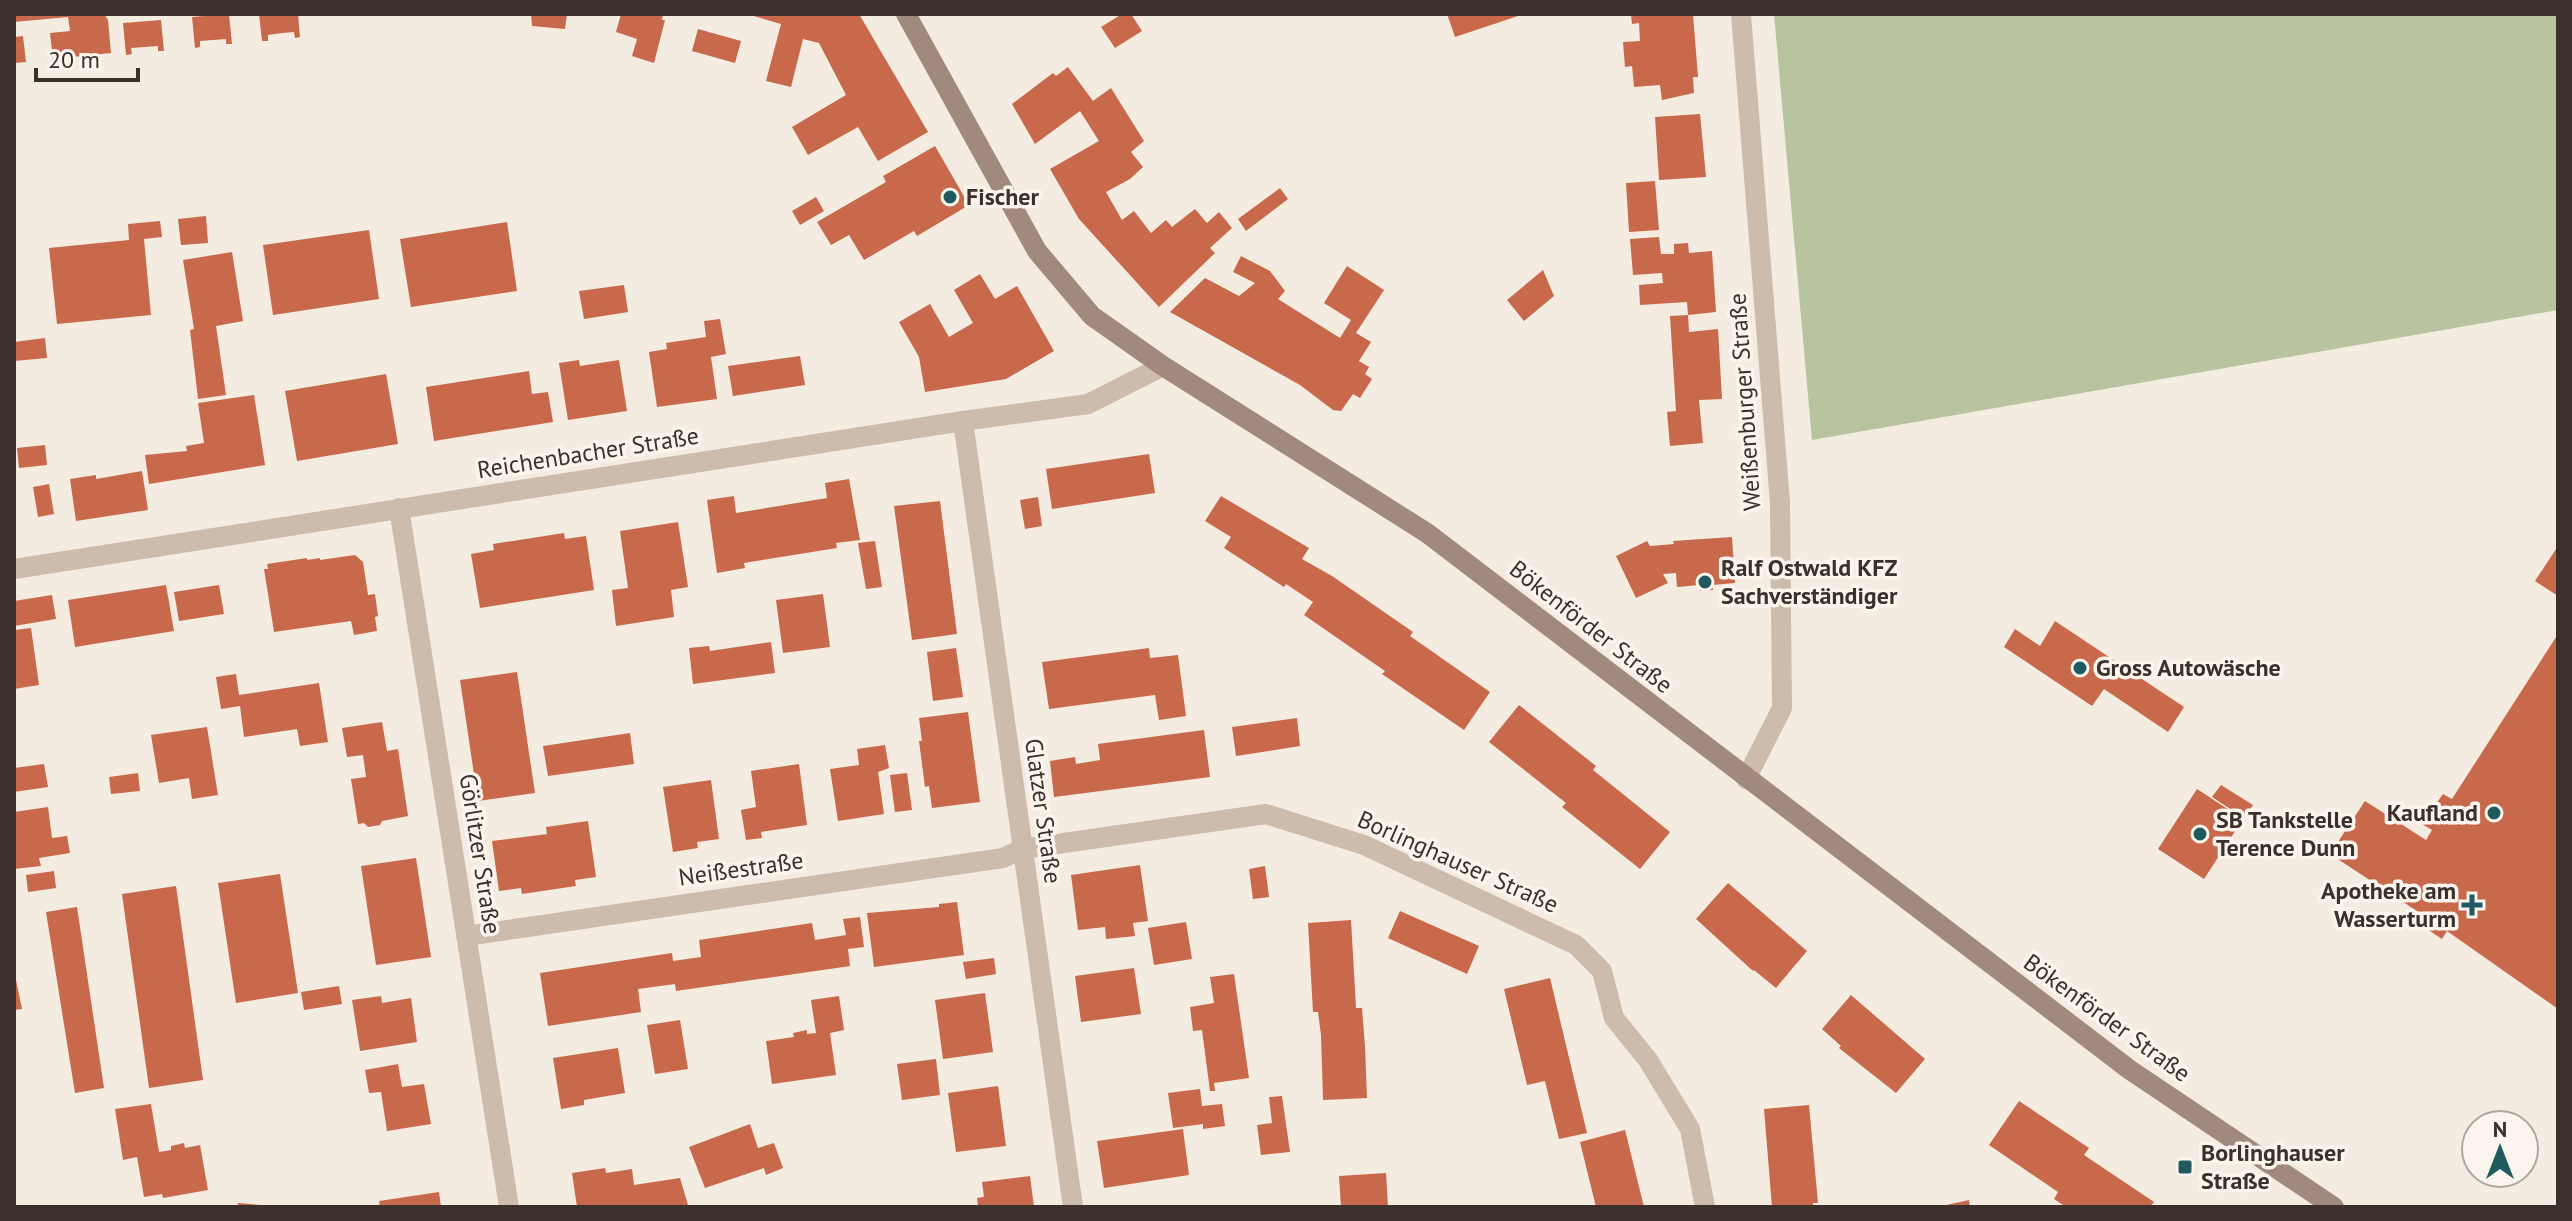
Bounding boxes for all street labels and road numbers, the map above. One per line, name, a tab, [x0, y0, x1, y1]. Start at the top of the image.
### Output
street label: Weißenburger Straße	[1721, 292, 1768, 512]
street label: Reichenbacher Straße	[475, 420, 701, 485]
street label: Bökenförder Straße	[1503, 553, 1679, 700]
street label: Glatzer Straße	[1018, 736, 1069, 885]
street label: Görlitzer Straße	[453, 772, 508, 936]
street label: Borlinghauser Straße	[1353, 803, 1563, 920]
street label: Neißestraße	[676, 844, 805, 893]
street label: Bökenförder Straße	[2018, 947, 2197, 1089]

